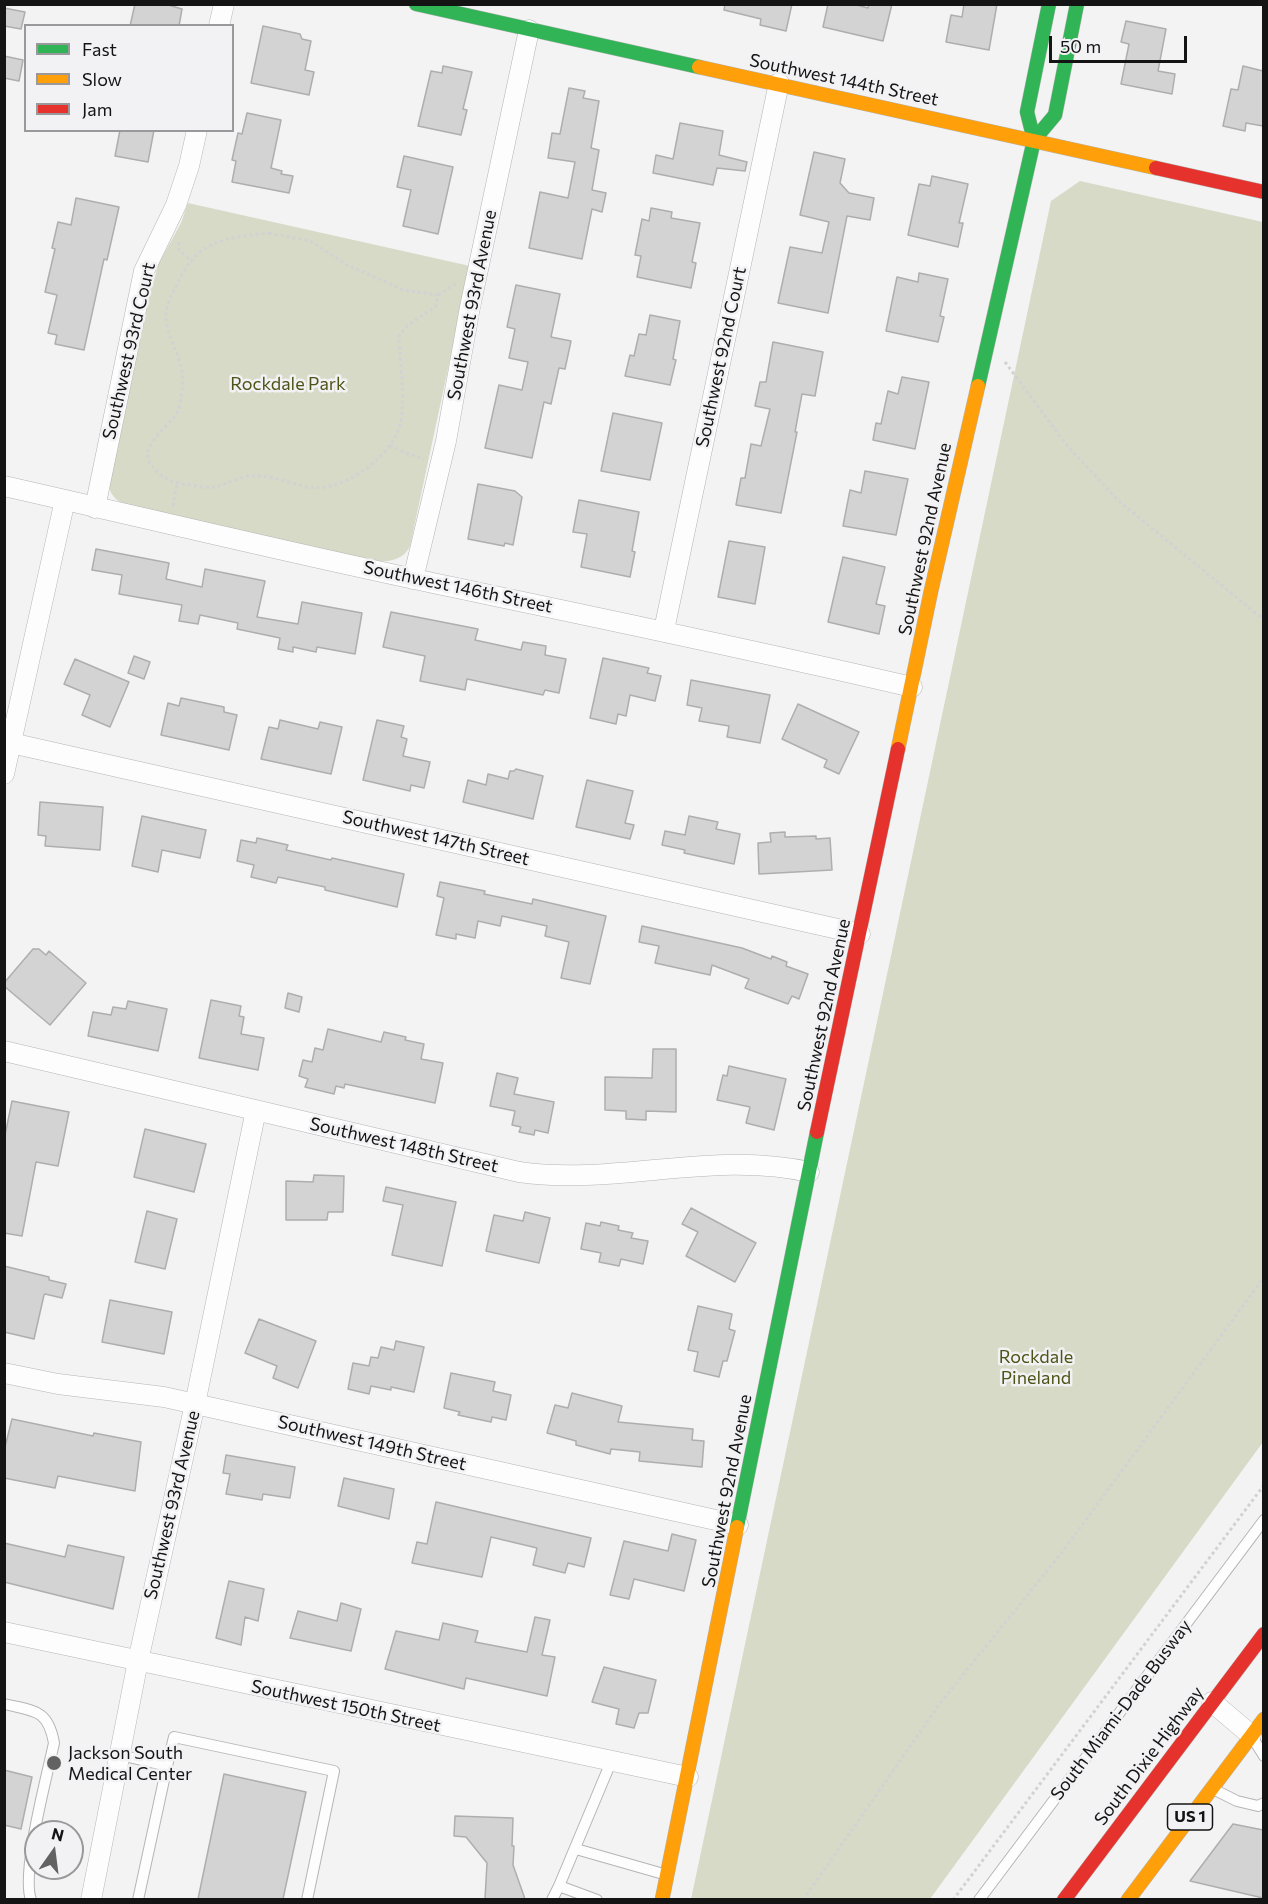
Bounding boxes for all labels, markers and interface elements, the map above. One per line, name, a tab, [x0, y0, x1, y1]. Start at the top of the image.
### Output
legend	[24, 24, 234, 132]
scale bar	[1052, 24, 1190, 62]
text: 50 m	[1060, 35, 1101, 57]
text: Fast	[82, 38, 117, 60]
street label: Southwest 144th Street	[748, 49, 940, 111]
text: Slow	[82, 68, 122, 90]
text: Jam	[82, 98, 112, 120]
street label: Southwest 93rd Avenue	[443, 208, 501, 402]
street label: Southwest 93rd Court	[98, 260, 160, 442]
street label: Southwest 92nd Court	[691, 265, 751, 449]
park label: Rockdale Park	[230, 373, 346, 395]
street label: Southwest 92nd Avenue	[894, 441, 956, 637]
street label: Southwest 146th Street	[361, 556, 555, 618]
street label: Southwest 147th Street	[340, 806, 532, 870]
street label: Southwest 92nd Avenue	[793, 917, 855, 1113]
street label: Southwest 148th Street	[308, 1113, 500, 1177]
park label: Rockdale Pineland	[999, 1346, 1073, 1388]
street label: Southwest 92nd Avenue	[698, 1393, 756, 1589]
street label: Southwest 93rd Avenue	[140, 1408, 204, 1602]
street label: Southwest 149th Street	[276, 1411, 468, 1475]
street label: South Miami-Dade Busway	[1046, 1616, 1196, 1804]
street label: Southwest 150th Street	[249, 1675, 443, 1737]
street label: South Dixie Highway	[1090, 1682, 1208, 1830]
place label: Jackson South Medical Center	[68, 1742, 192, 1784]
marker: Jackson South Medical Center	[45, 1754, 63, 1772]
road number: US 1	[1168, 1804, 1212, 1830]
north arrow	[24, 1820, 84, 1880]
text: N	[50, 1823, 66, 1845]

